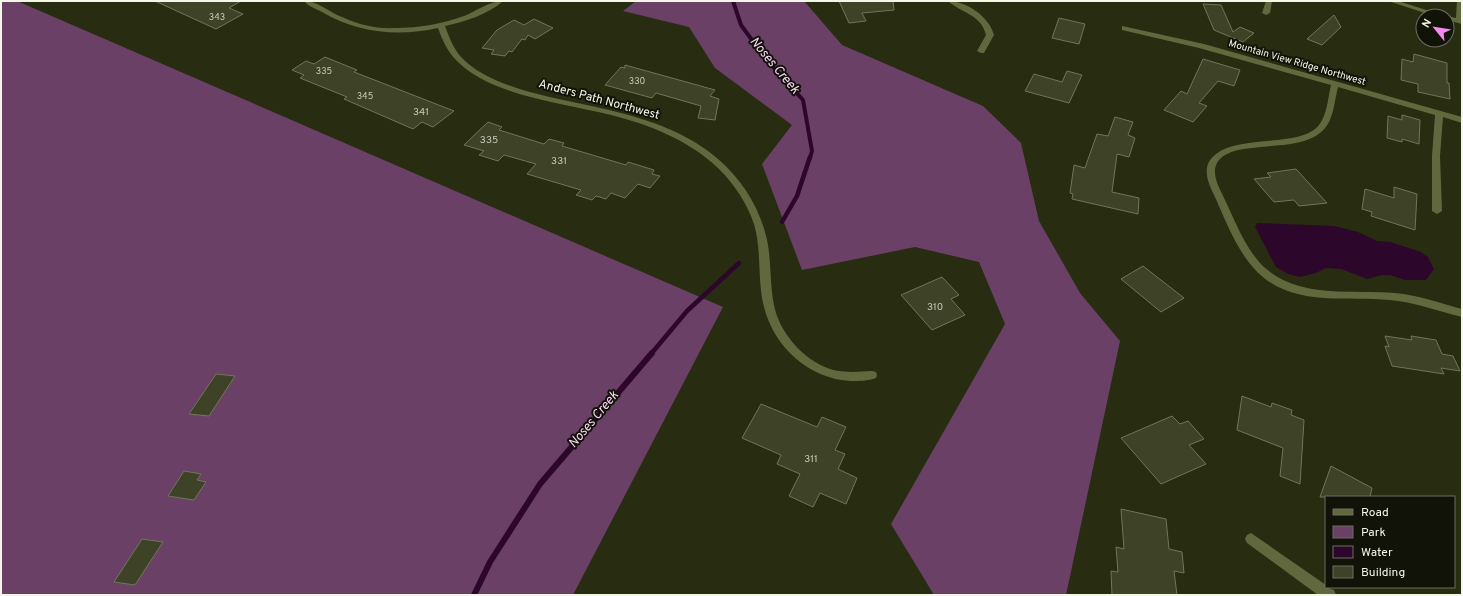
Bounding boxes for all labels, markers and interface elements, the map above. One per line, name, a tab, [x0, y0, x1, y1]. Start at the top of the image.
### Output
north arrow	[1415, 8, 1455, 48]
house number: 343	[209, 12, 225, 23]
text: N	[1419, 17, 1435, 30]
water label: Noses Creek	[746, 34, 803, 98]
street label: Mountain View Ridge Northwest	[1227, 37, 1367, 89]
house number: 335	[316, 66, 332, 77]
street label: Anders Path Northwest	[537, 76, 661, 124]
house number: 330	[629, 76, 645, 87]
house number: 345	[357, 91, 373, 102]
house number: 341	[413, 106, 429, 119]
house number: 335	[480, 134, 498, 147]
house number: 331	[551, 155, 567, 168]
house number: 310	[927, 301, 943, 314]
water label: Noses Creek	[566, 388, 623, 452]
house number: 311	[804, 453, 818, 466]
legend	[1325, 496, 1455, 588]
text: Road	[1361, 505, 1389, 521]
text: Park	[1361, 525, 1386, 541]
text: Water	[1361, 545, 1393, 561]
text: Building	[1361, 565, 1405, 581]

